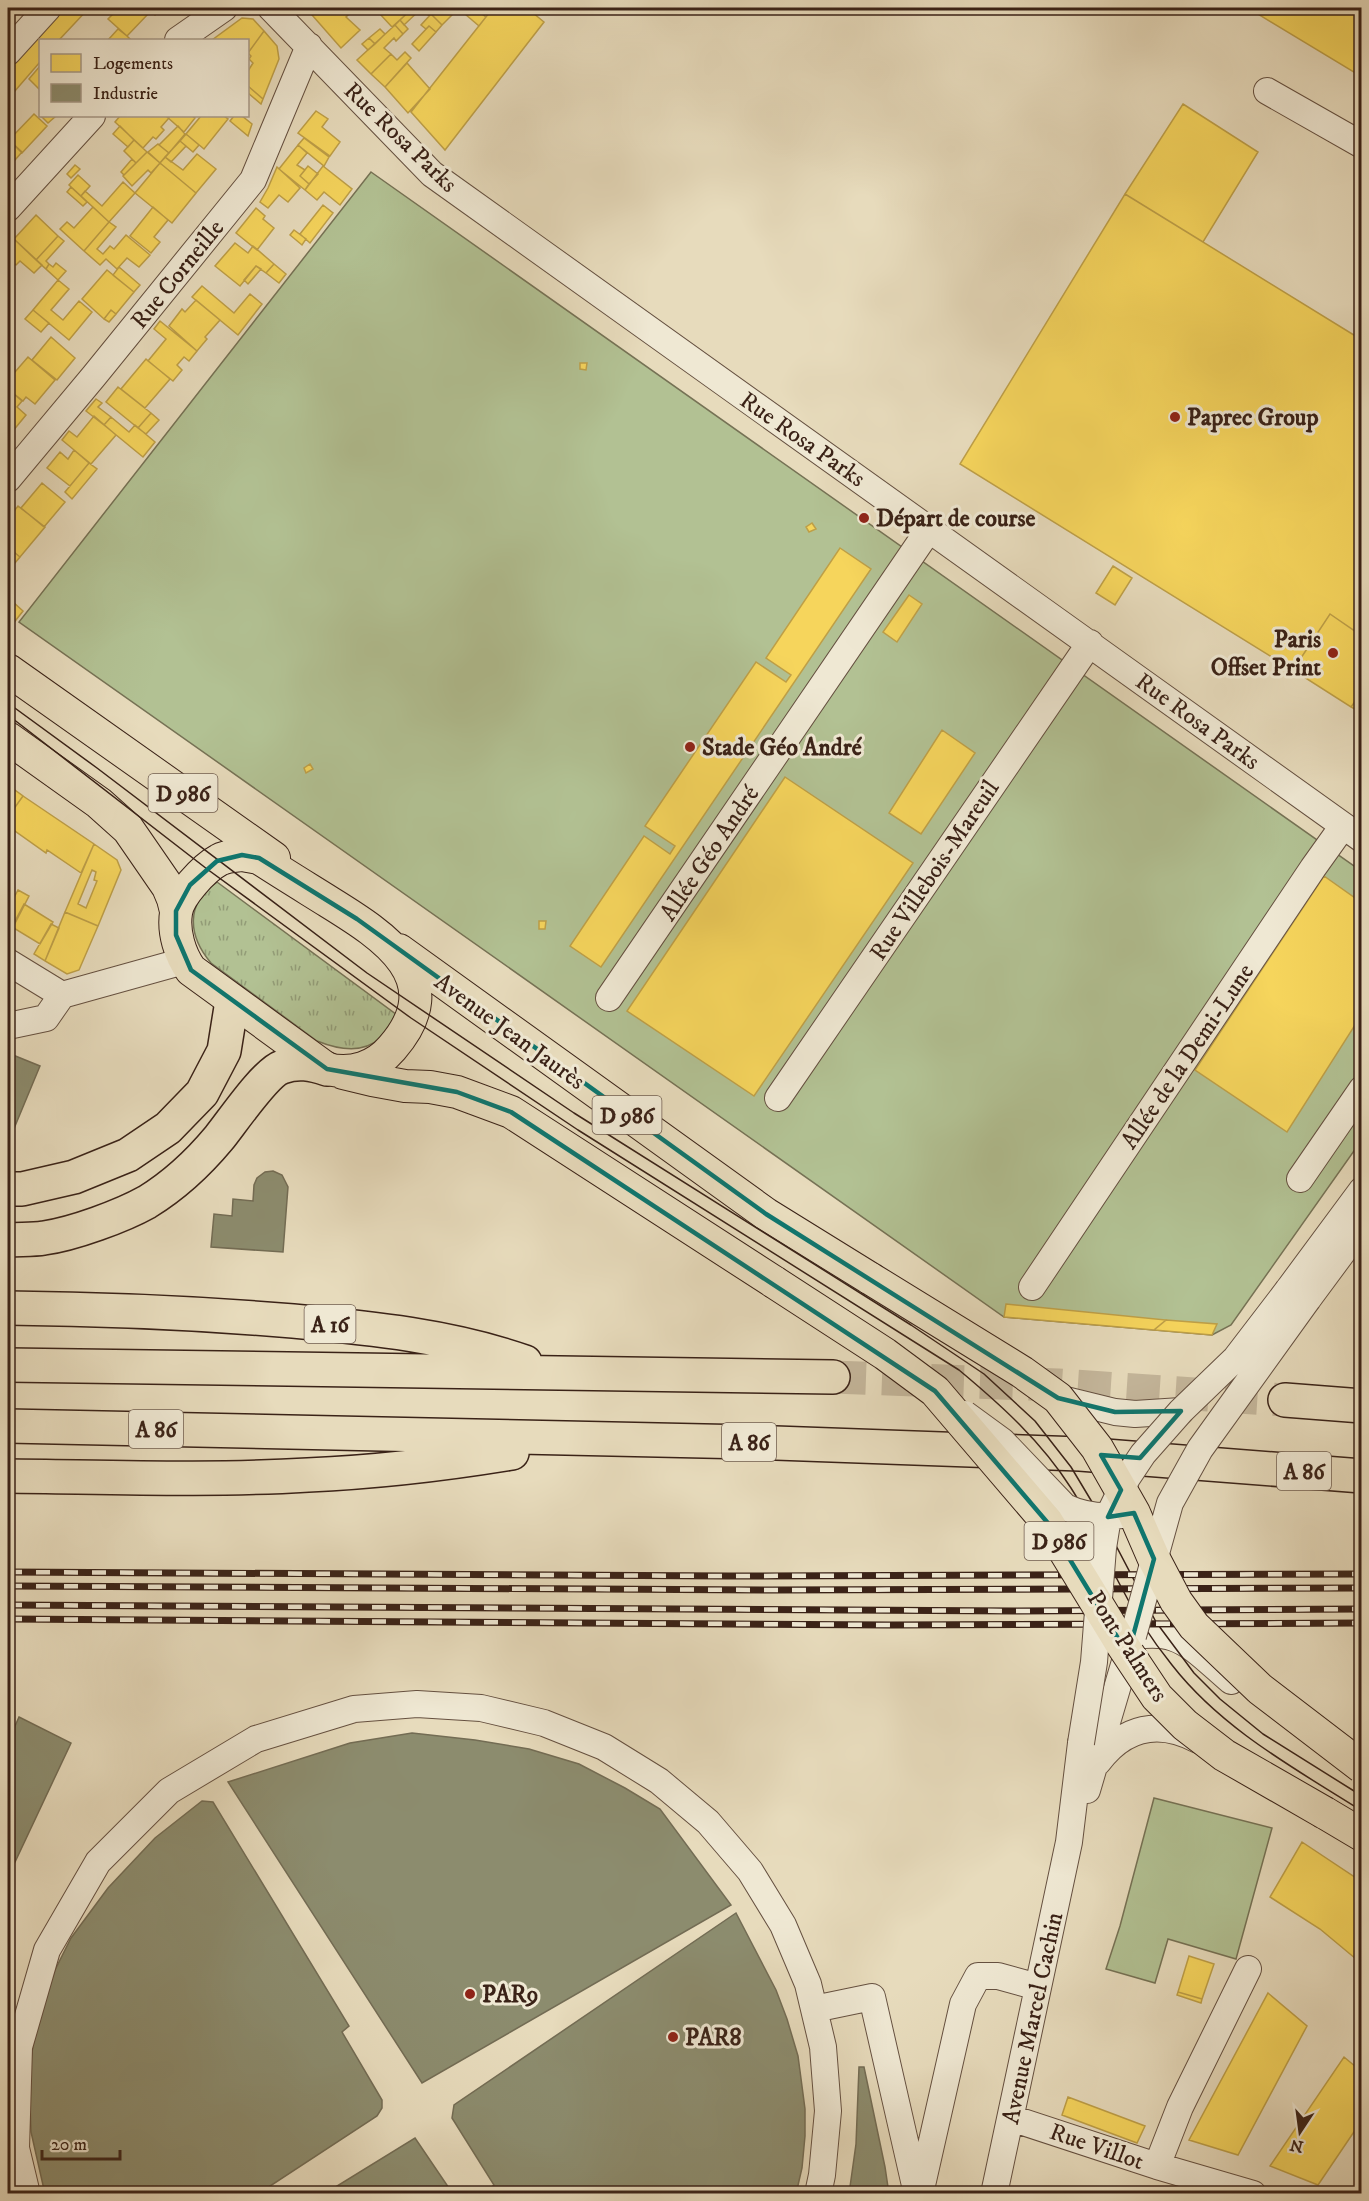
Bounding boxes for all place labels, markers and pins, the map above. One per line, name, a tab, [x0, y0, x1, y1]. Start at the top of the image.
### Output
place label: Paprec Group	[1187, 403, 1318, 433]
marker: Paprec Group	[1168, 410, 1182, 424]
place label: Départ de course	[876, 504, 1035, 534]
marker: Départ de course	[857, 511, 871, 525]
place label: Paris Offset Print	[1211, 625, 1321, 683]
marker: Paris Offset Print	[1326, 646, 1340, 660]
place label: Stade Géo André	[702, 733, 863, 763]
marker: Stade Géo André	[683, 740, 697, 754]
place label: PAR9	[482, 1980, 539, 2010]
marker: PAR9	[463, 1987, 477, 2001]
place label: PAR8	[685, 2023, 742, 2053]
marker: PAR8	[666, 2030, 680, 2044]

